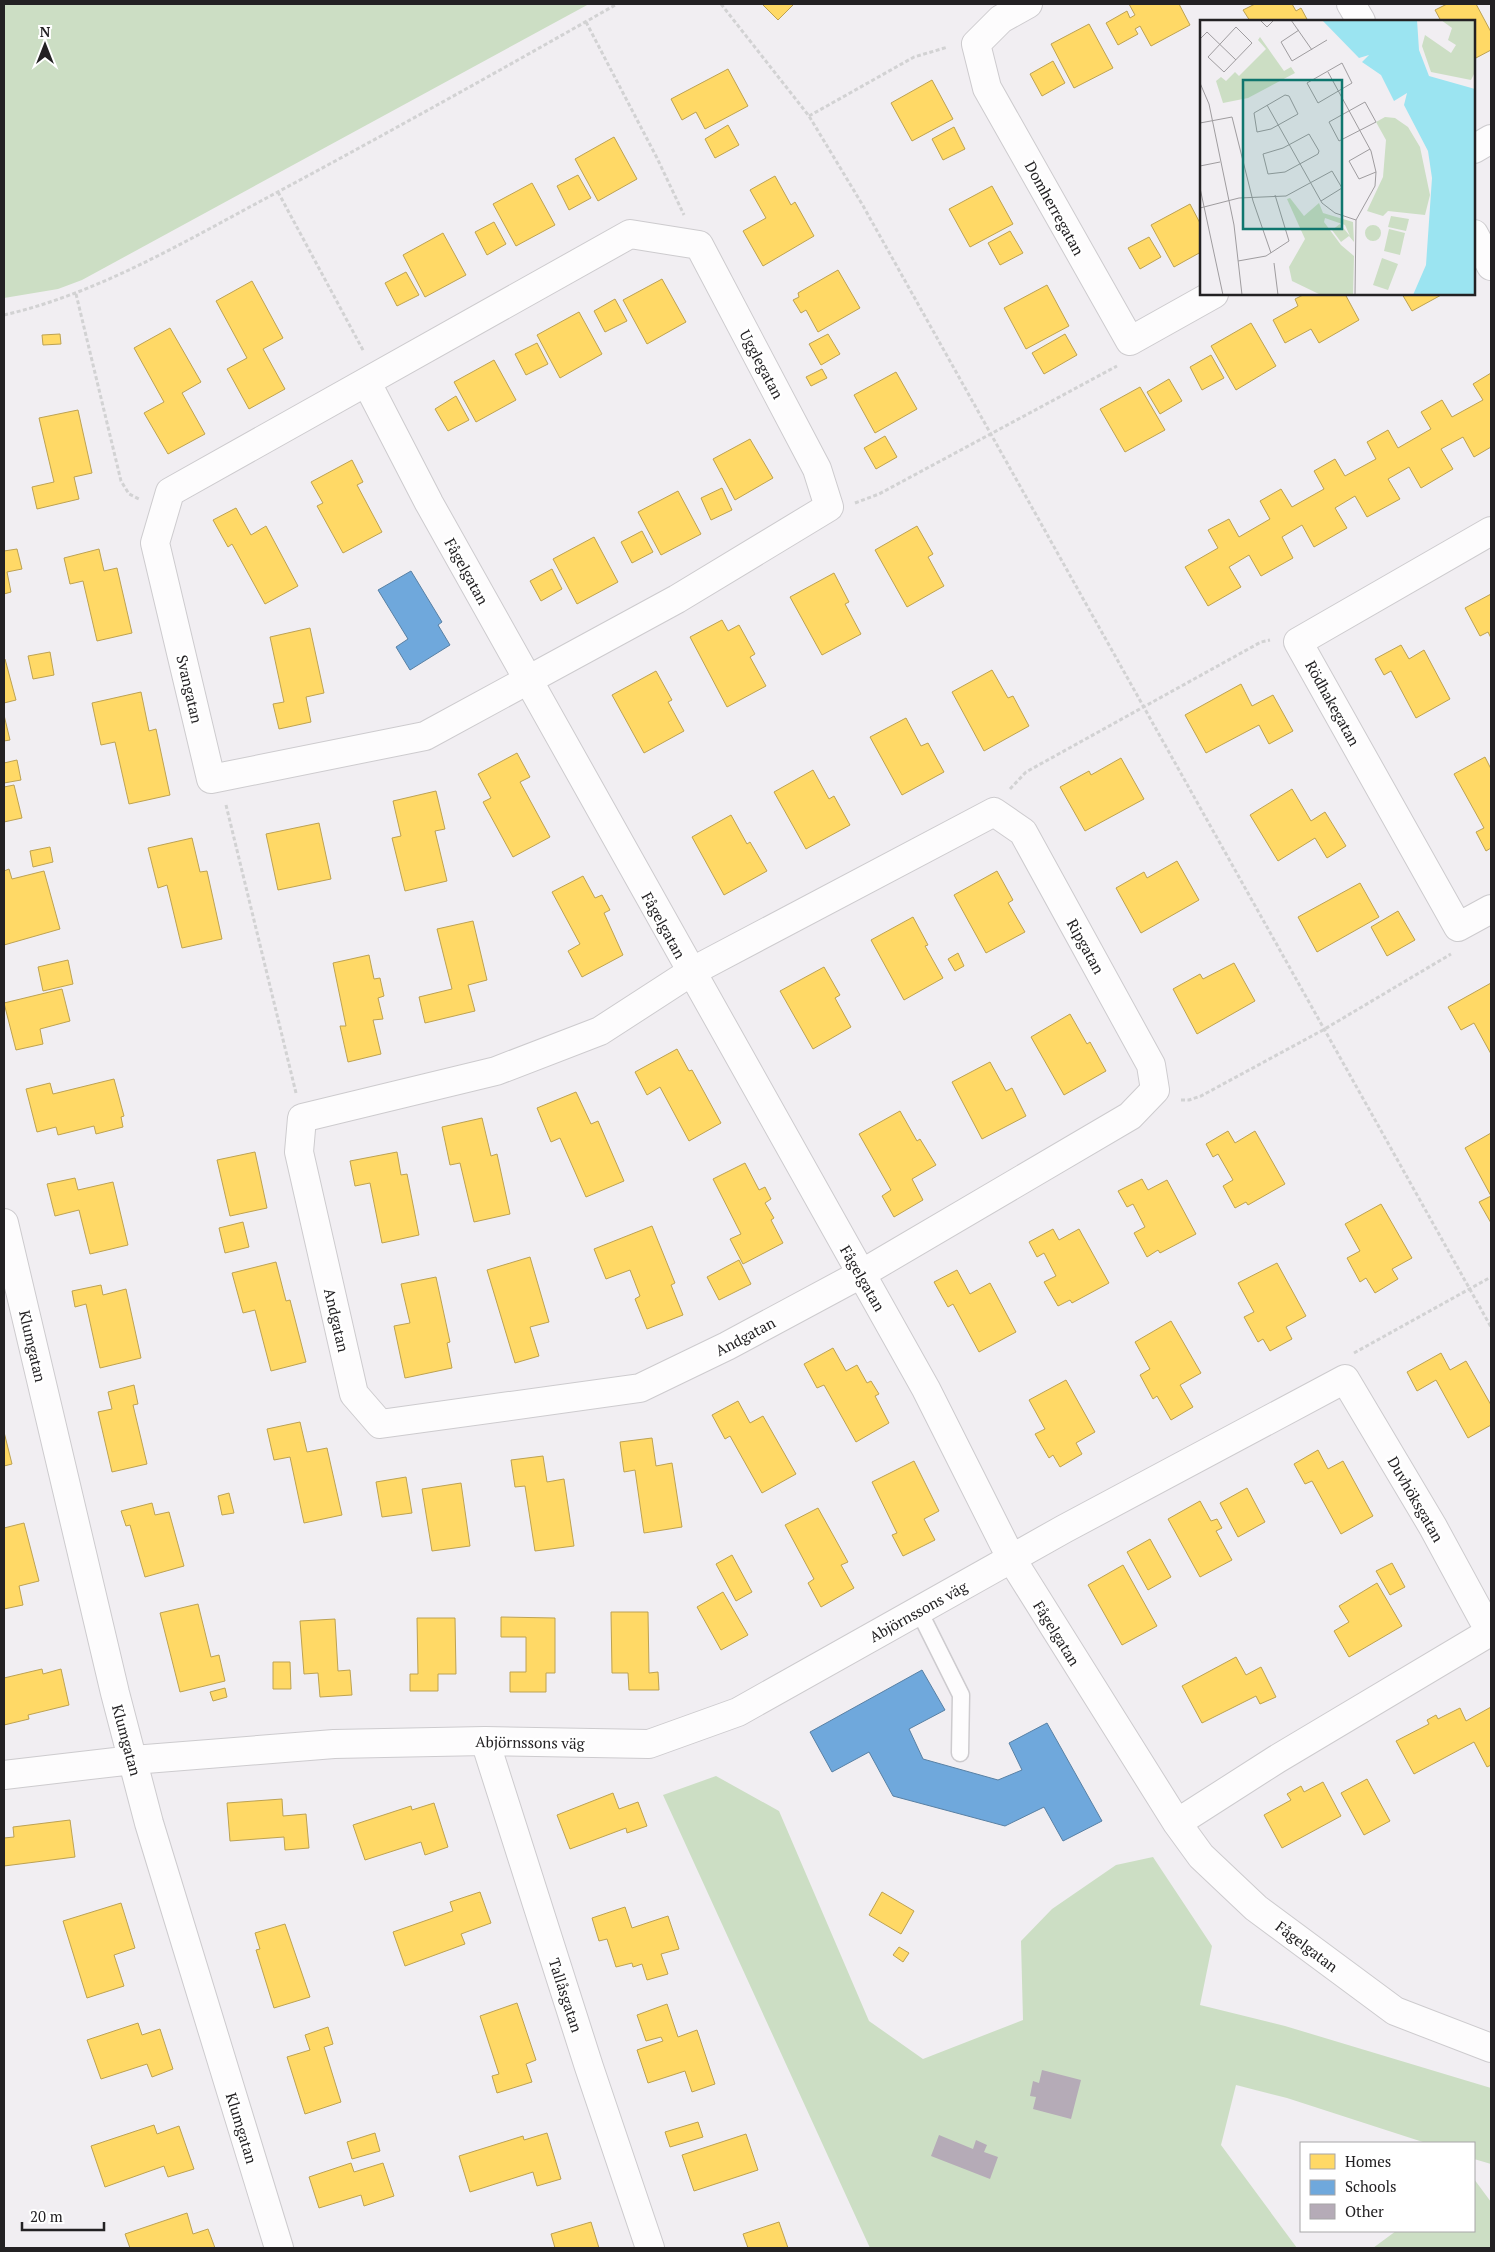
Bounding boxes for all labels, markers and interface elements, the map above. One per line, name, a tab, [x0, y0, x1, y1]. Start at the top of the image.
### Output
north arrow	[20, 20, 70, 70]
inset map	[1200, 20, 1475, 295]
text: N	[40, 22, 51, 41]
street label: Domherregatan	[1021, 157, 1089, 259]
street label: Ugglegatan	[735, 326, 789, 402]
street label: Fågelgatan	[441, 534, 494, 608]
street label: Svangatan	[172, 653, 208, 725]
street label: Rödhakegatan	[1301, 657, 1365, 749]
street label: Fågelgatan	[638, 888, 691, 962]
street label: Ripgatan	[1063, 915, 1109, 977]
street label: Fågelgatan	[836, 1241, 890, 1315]
street label: Andgatan	[320, 1286, 354, 1354]
street label: Klumgatan	[15, 1308, 51, 1384]
street label: Andgatan	[712, 1312, 778, 1360]
street label: Duvhöksgatan	[1383, 1453, 1449, 1546]
street label: Abjörnssons väg	[865, 1575, 972, 1646]
street label: Fågelgatan	[1029, 1597, 1085, 1669]
street label: Klumgatan	[108, 1702, 146, 1778]
street label: Abjörnssons väg	[475, 1731, 586, 1753]
street label: Fågelgatan	[1272, 1916, 1342, 1976]
street label: Tallåsgatan	[545, 1955, 587, 2035]
street label: Klumgatan	[222, 2090, 262, 2166]
legend	[1300, 2142, 1475, 2232]
text: Homes	[1345, 2151, 1391, 2171]
text: Schools	[1345, 2176, 1396, 2196]
scale bar	[22, 2200, 105, 2232]
text: Other	[1345, 2201, 1384, 2221]
text: 20 m	[30, 2206, 63, 2226]

